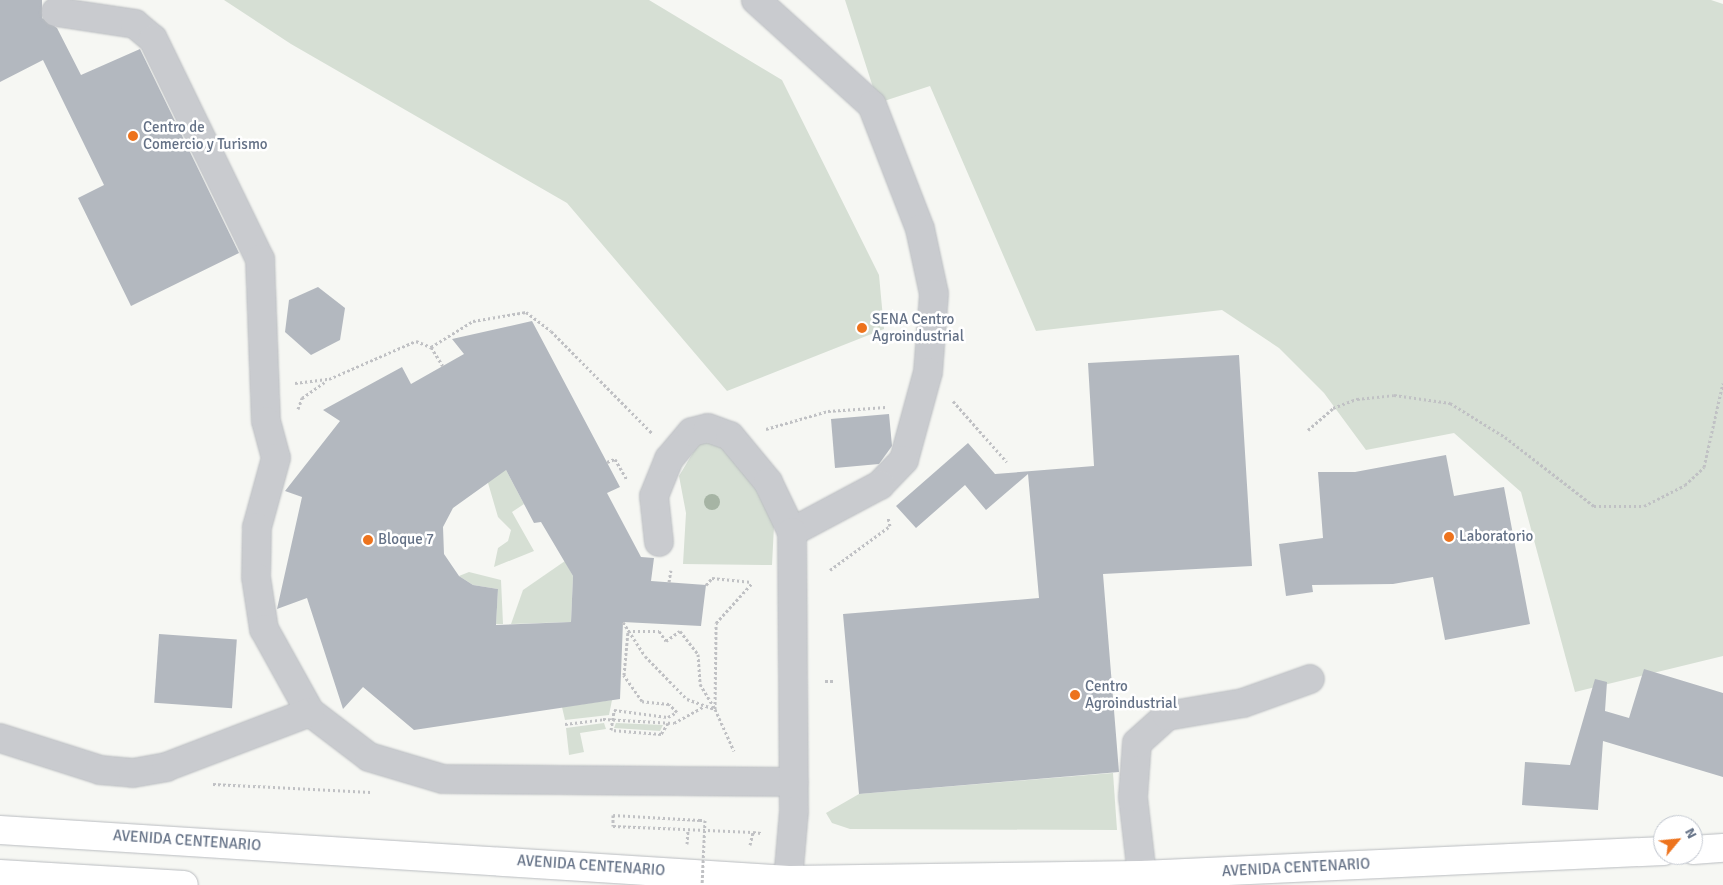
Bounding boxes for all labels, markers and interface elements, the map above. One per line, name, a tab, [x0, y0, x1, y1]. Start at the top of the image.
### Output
place label: Centro de Comercio y Turismo	[143, 118, 268, 153]
marker: Centro de Comercio y Turismo	[127, 130, 139, 142]
place label: SENA Centro Agroindustrial	[872, 310, 964, 345]
marker: SENA Centro Agroindustrial	[856, 322, 868, 334]
place label: Laboratorio	[1459, 528, 1533, 546]
place label: Bloque 7	[378, 531, 434, 549]
marker: Laboratorio	[1443, 531, 1455, 543]
marker: Bloque 7	[362, 534, 374, 546]
place label: Centro Agroindustrial	[1085, 677, 1177, 712]
marker: Centro Agroindustrial	[1069, 689, 1081, 701]
north arrow	[1653, 815, 1703, 865]
text: N	[1681, 825, 1701, 841]
street label: AVENIDA CENTENARIO	[112, 827, 262, 855]
street label: AVENIDA CENTENARIO	[516, 852, 666, 880]
street label: AVENIDA CENTENARIO	[1221, 855, 1371, 881]

